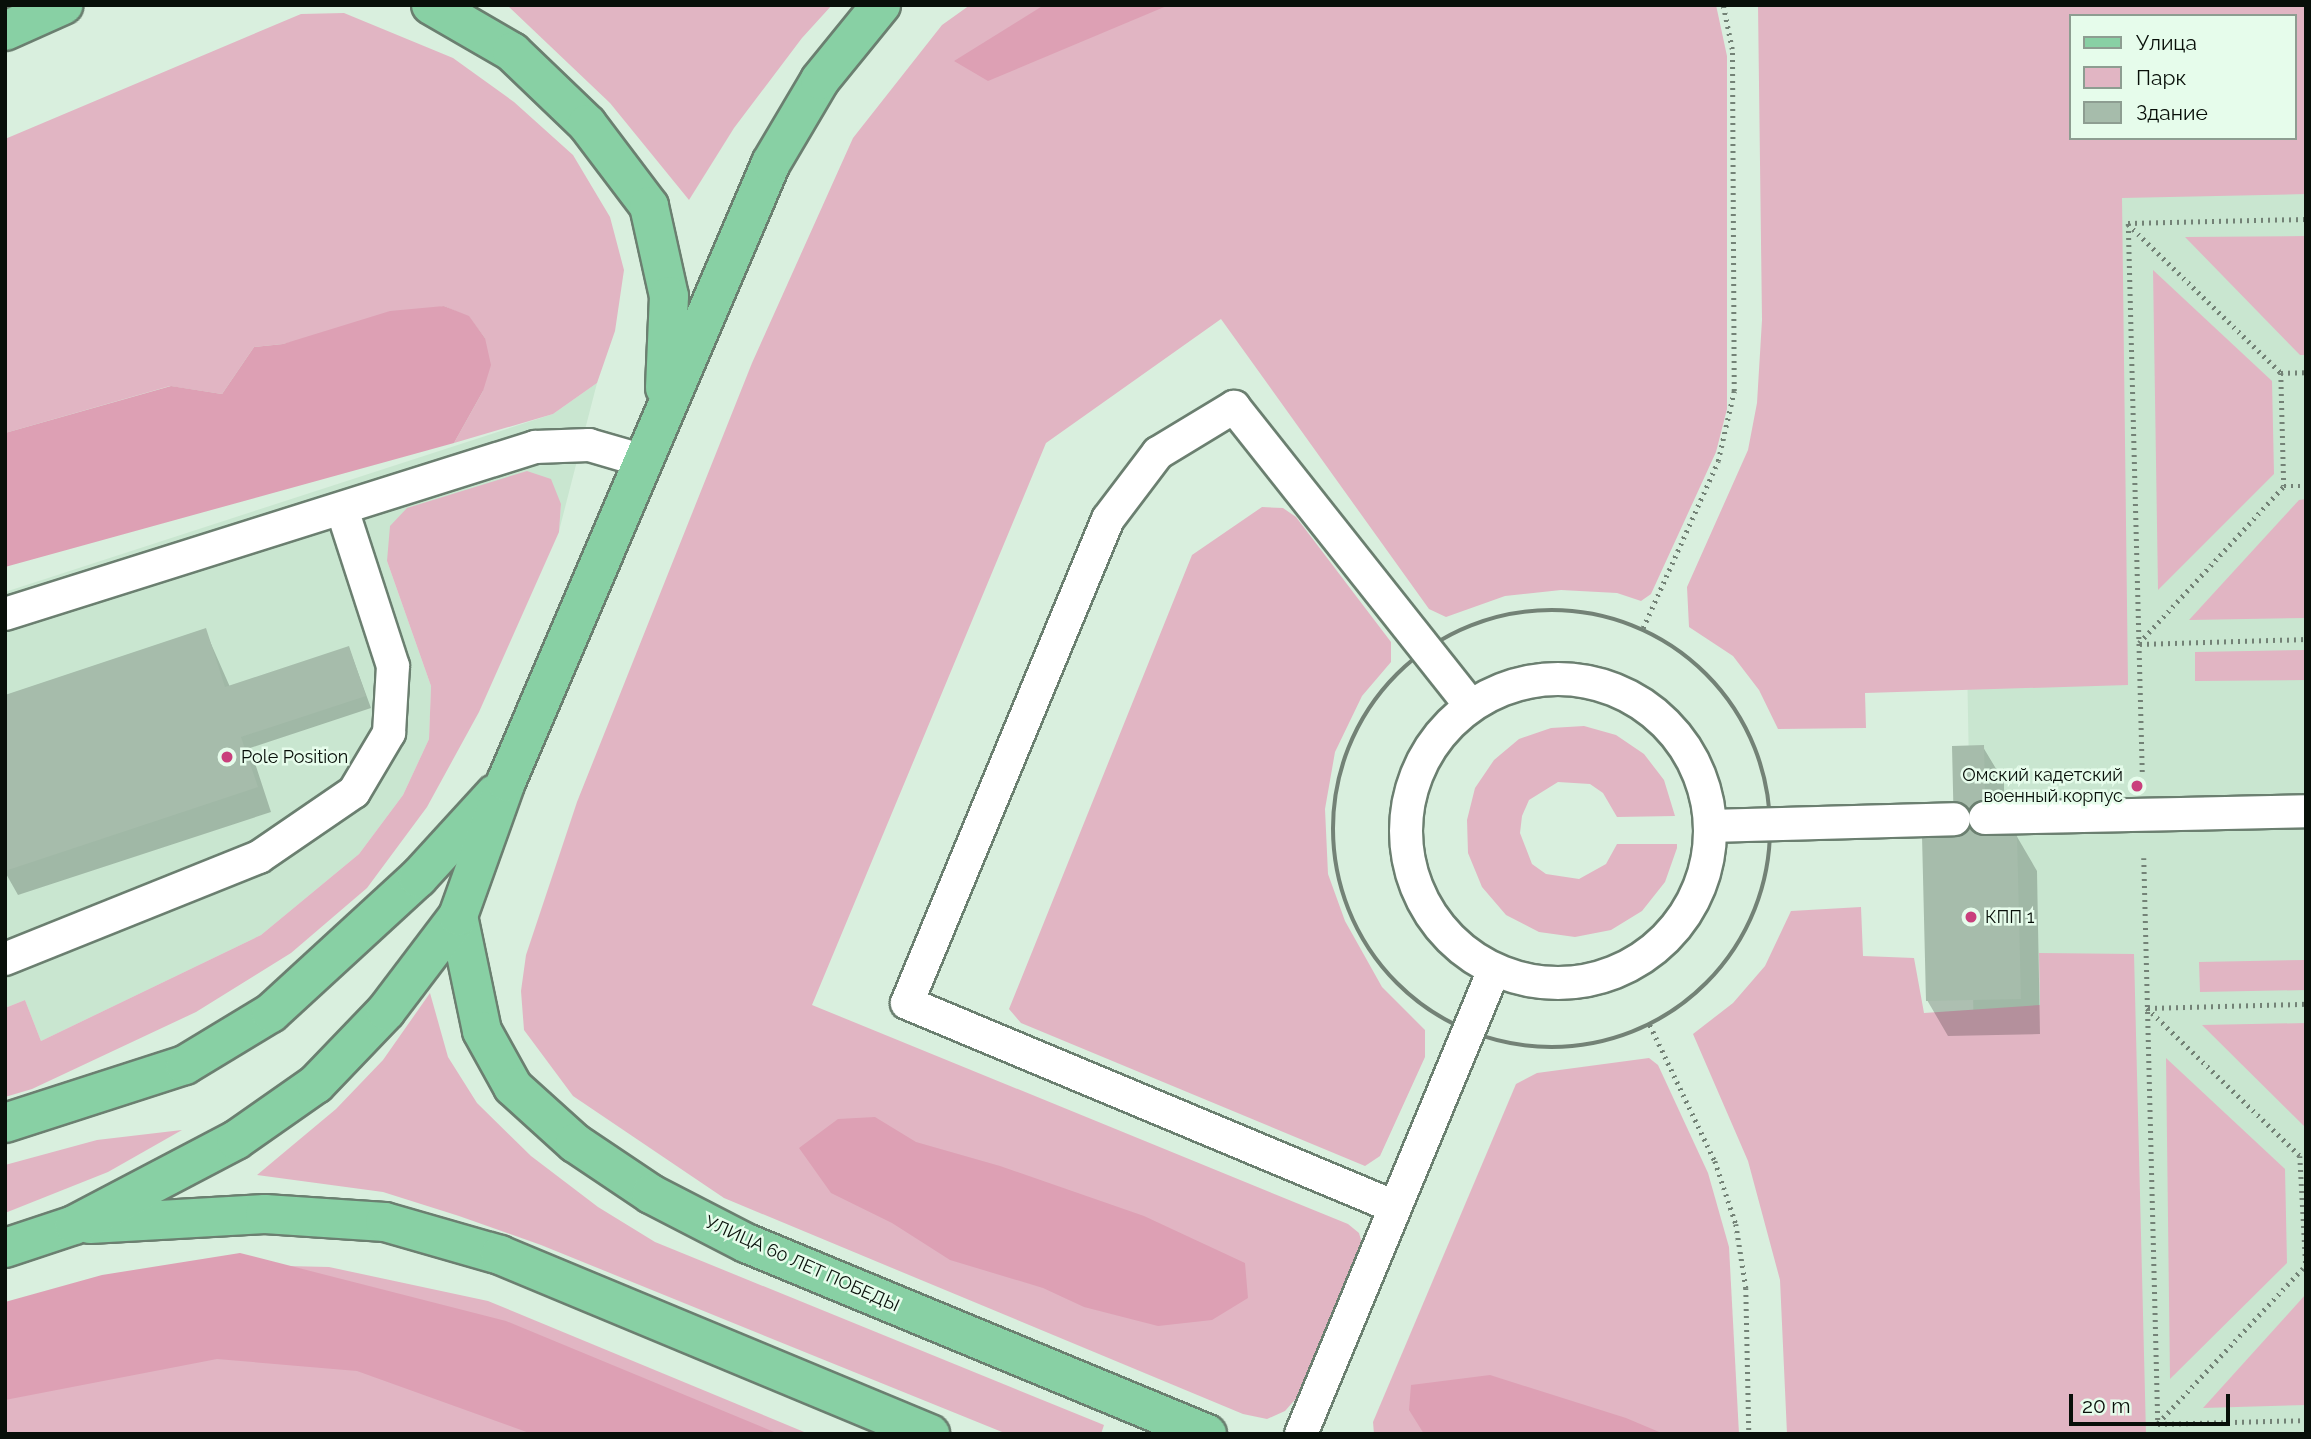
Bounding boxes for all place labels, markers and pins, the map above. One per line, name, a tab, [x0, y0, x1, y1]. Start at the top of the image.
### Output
place label: Pole Position	[241, 746, 348, 768]
marker: Pole Position	[219, 749, 235, 765]
place label: Омский кадетский военный корпус	[1962, 765, 2123, 808]
marker: Омский кадетский военный корпус	[2129, 778, 2145, 794]
place label: КПП 1	[1985, 906, 2034, 928]
marker: КПП 1	[1963, 909, 1979, 925]

